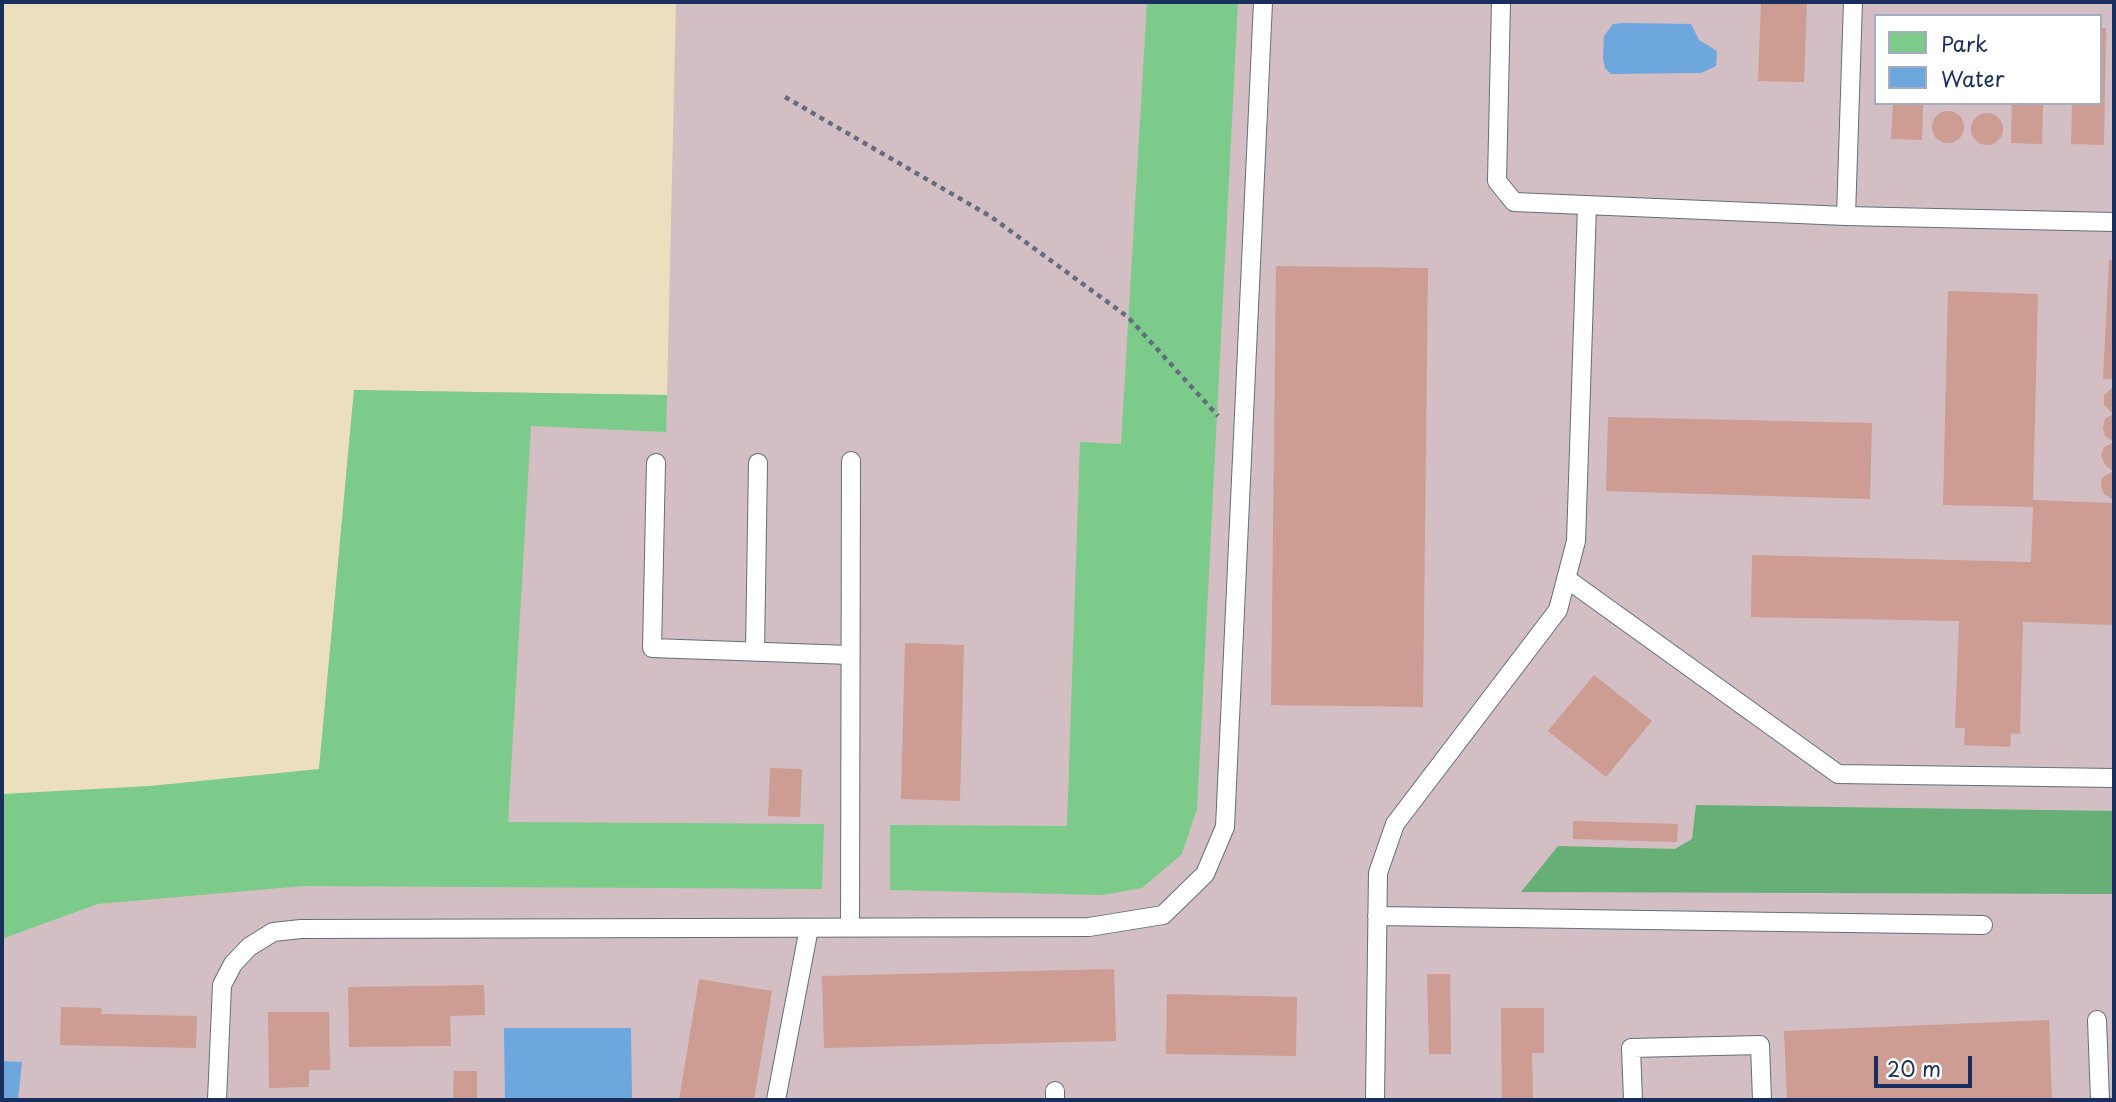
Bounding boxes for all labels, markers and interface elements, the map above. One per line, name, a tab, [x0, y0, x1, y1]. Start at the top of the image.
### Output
legend	[1874, 14, 2102, 105]
text: Park	[1941, 27, 1988, 59]
text: Water	[1941, 62, 2004, 94]
scale bar	[1878, 1042, 1976, 1086]
text: 20 m	[1887, 1052, 1941, 1084]

